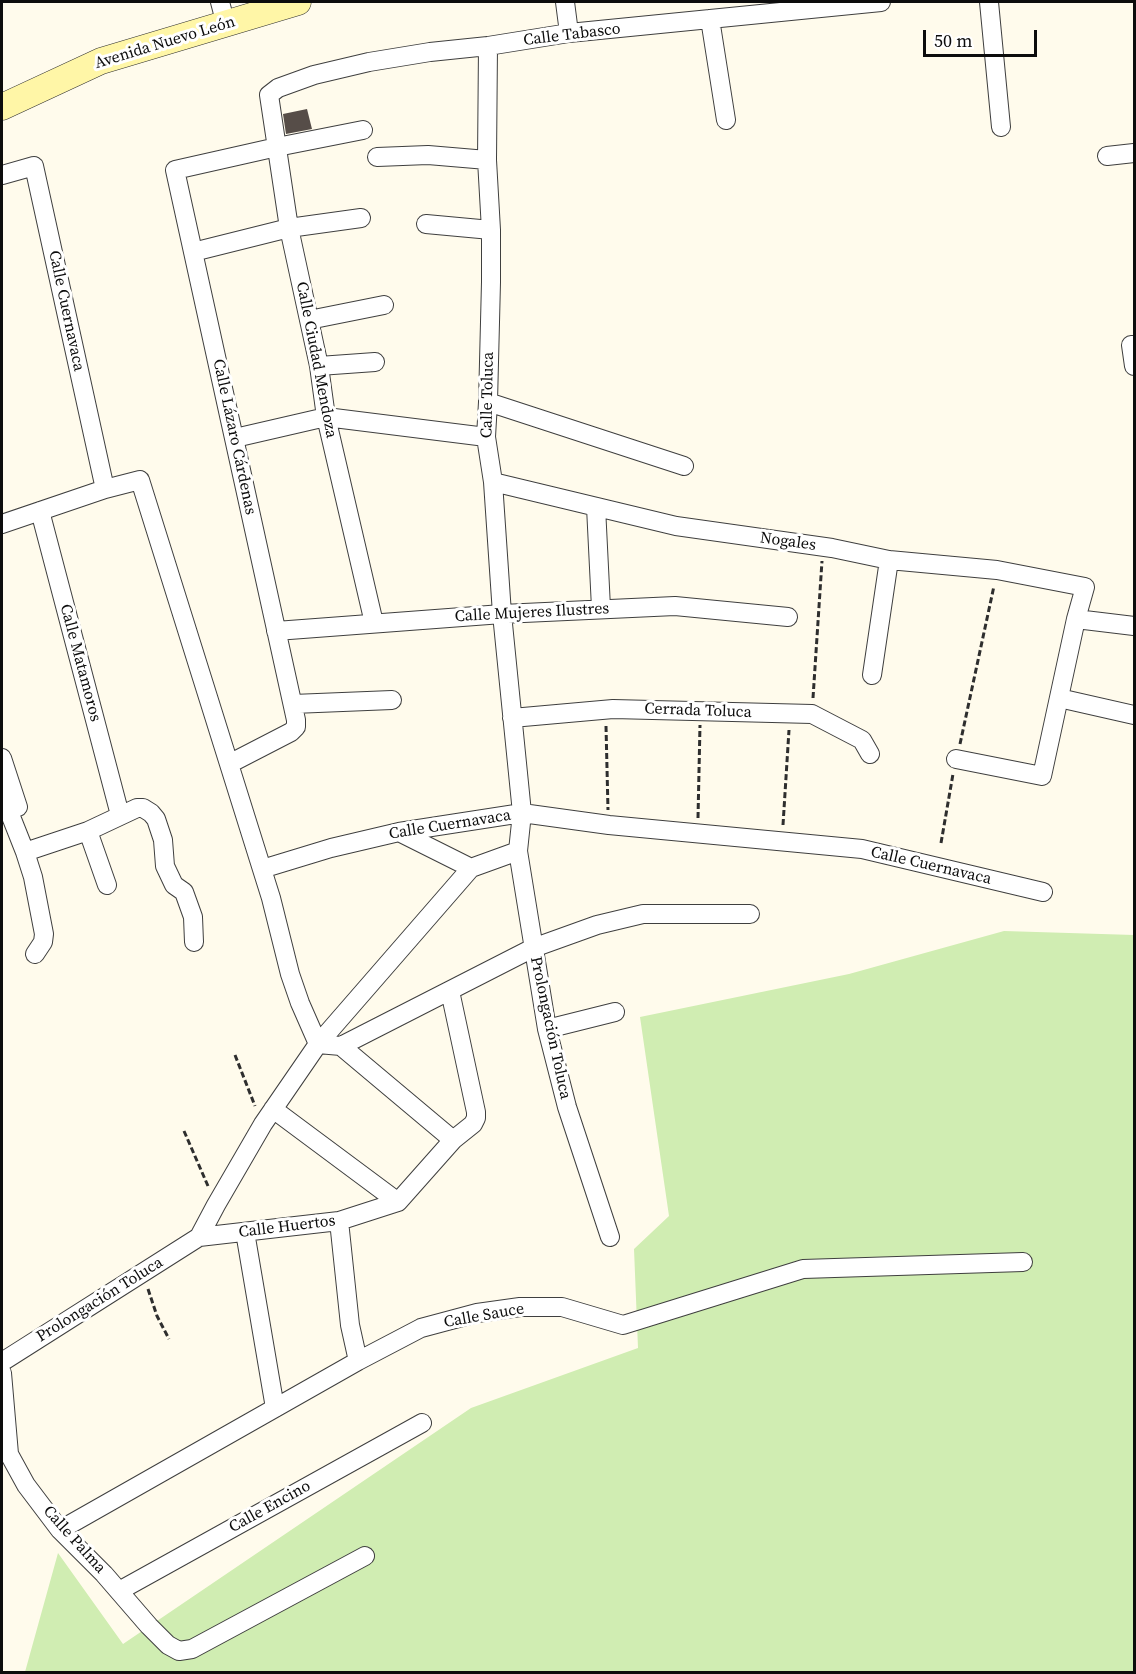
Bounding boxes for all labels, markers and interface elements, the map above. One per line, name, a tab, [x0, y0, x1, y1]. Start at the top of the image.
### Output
street label: Avenida Nuevo León	[92, 12, 238, 74]
scale bar	[926, 18, 1040, 56]
street label: Calle Tabasco	[522, 20, 622, 50]
text: 50 m	[934, 28, 972, 53]
street label: Calle Cuernavaca	[44, 249, 88, 373]
street label: Calle Ciudad Mendoza	[291, 280, 341, 440]
street label: Calle Toluca	[478, 352, 498, 438]
street label: Calle Lázaro Cárdenas	[208, 357, 260, 517]
street label: Nogales	[759, 529, 817, 555]
street label: Calle Mujeres Ilustres	[454, 599, 610, 627]
street label: Calle Matamoros	[55, 602, 105, 724]
street label: Cerrada Toluca	[644, 700, 752, 722]
street label: Calle Cuernavaca	[388, 806, 512, 844]
street label: Calle Cuernavaca	[869, 843, 993, 889]
street label: Prolongación Toluca	[525, 955, 575, 1101]
street label: Calle Huertos	[238, 1212, 336, 1242]
street label: Prolongación Toluca	[33, 1253, 167, 1347]
street label: Calle Sauce	[442, 1300, 526, 1332]
street label: Calle Encino	[226, 1477, 314, 1537]
street label: Calle Palma	[39, 1502, 109, 1578]

